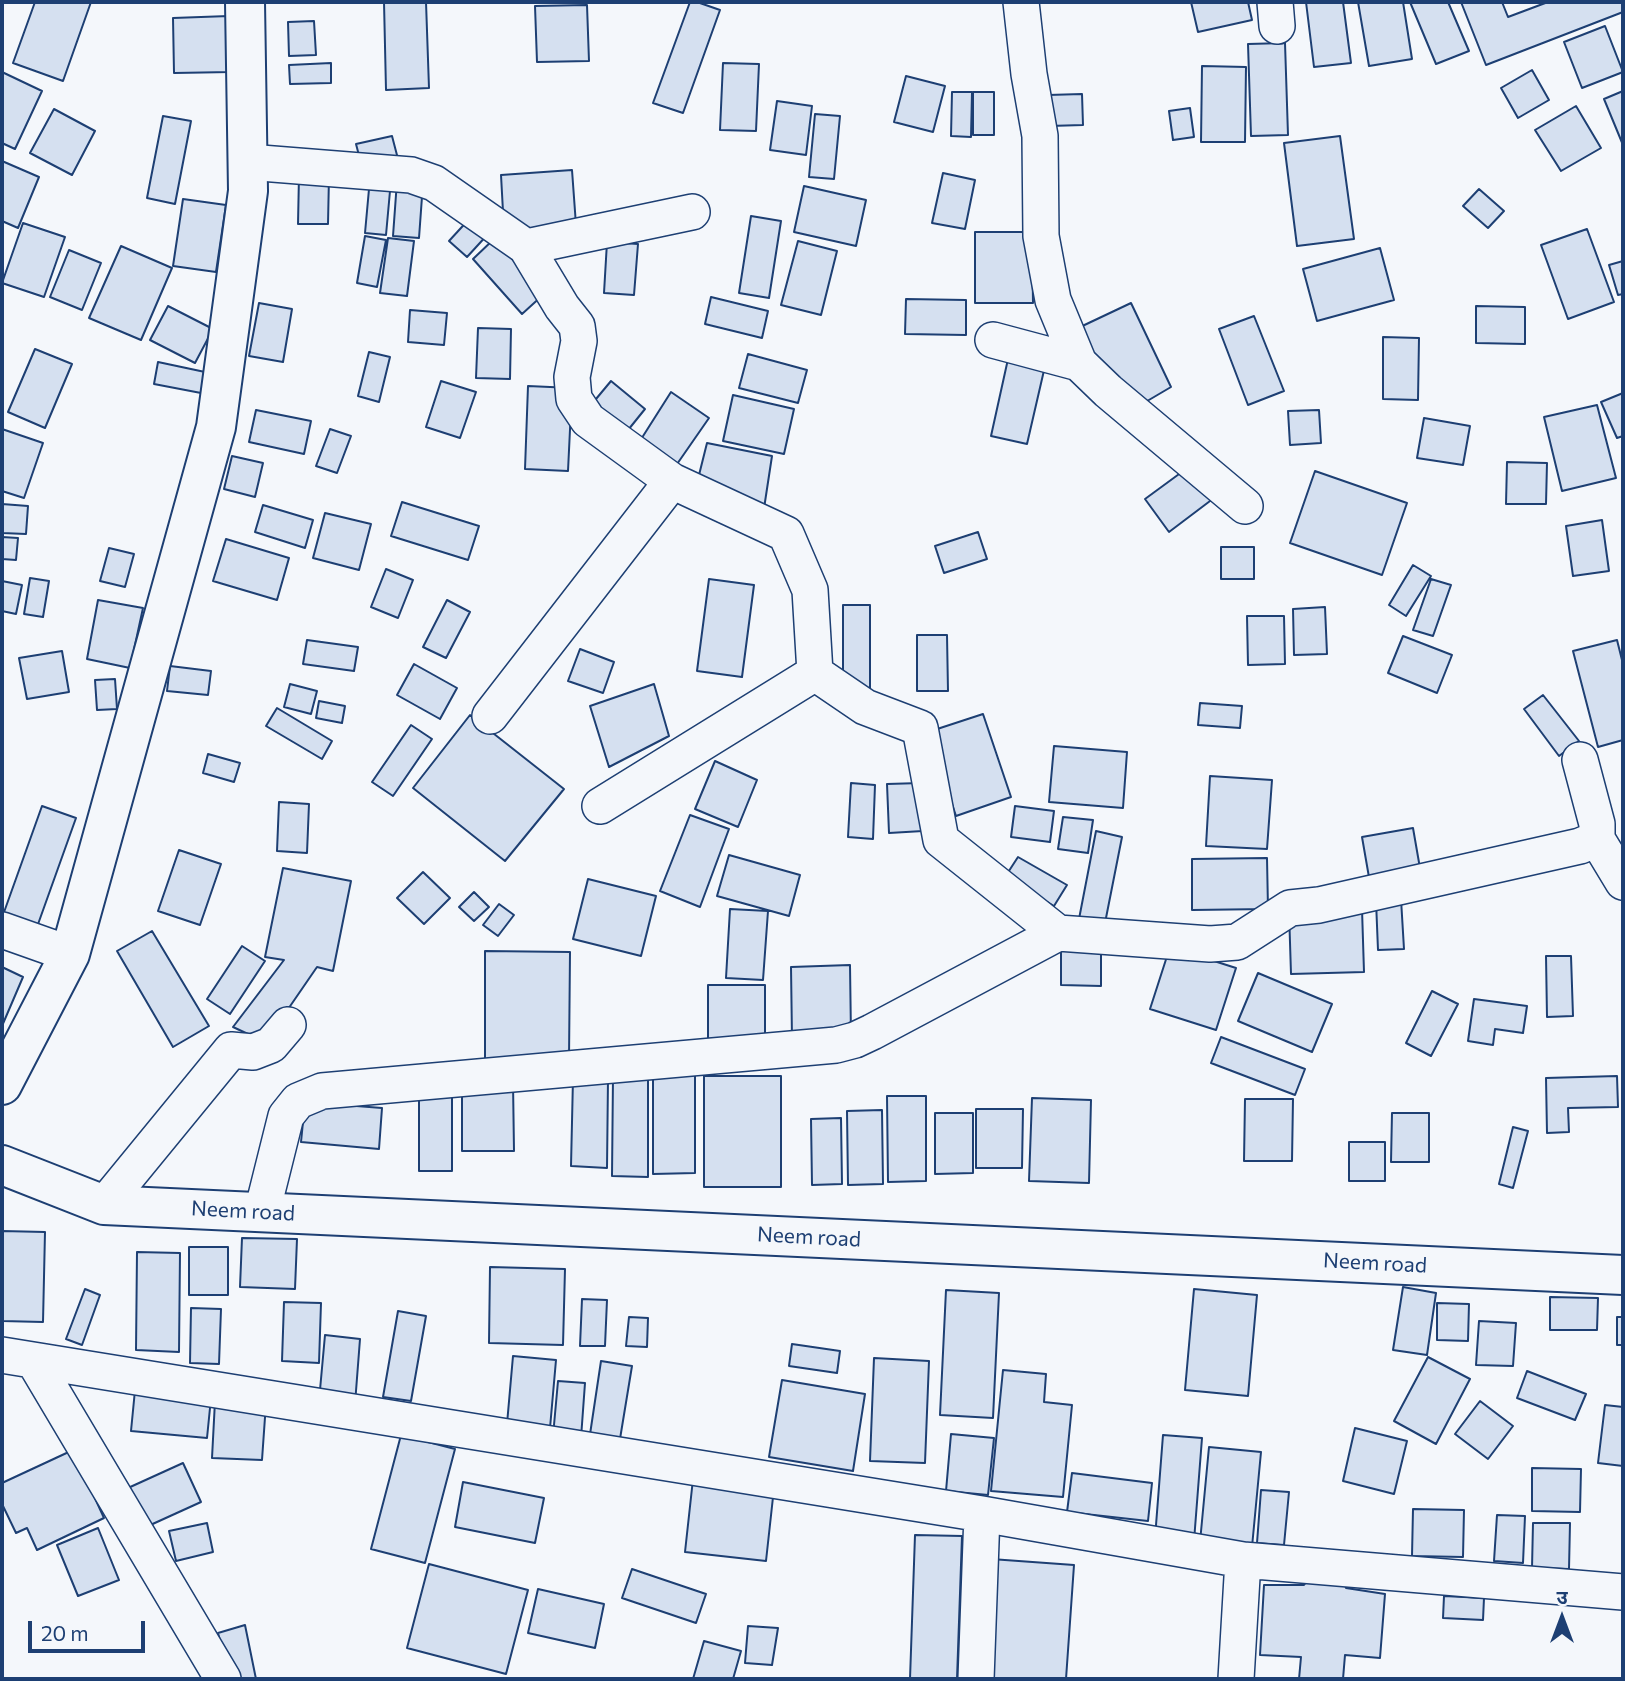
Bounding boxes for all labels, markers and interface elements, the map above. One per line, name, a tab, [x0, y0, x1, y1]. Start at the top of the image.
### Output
street label: Neem road	[190, 1196, 296, 1226]
street label: Neem road	[756, 1222, 862, 1252]
street label: Neem road	[1322, 1248, 1428, 1278]
north arrow	[1527, 1583, 1597, 1653]
text: उ	[1556, 1585, 1568, 1608]
scale bar	[32, 1608, 149, 1652]
text: 20 m	[41, 1620, 89, 1645]

